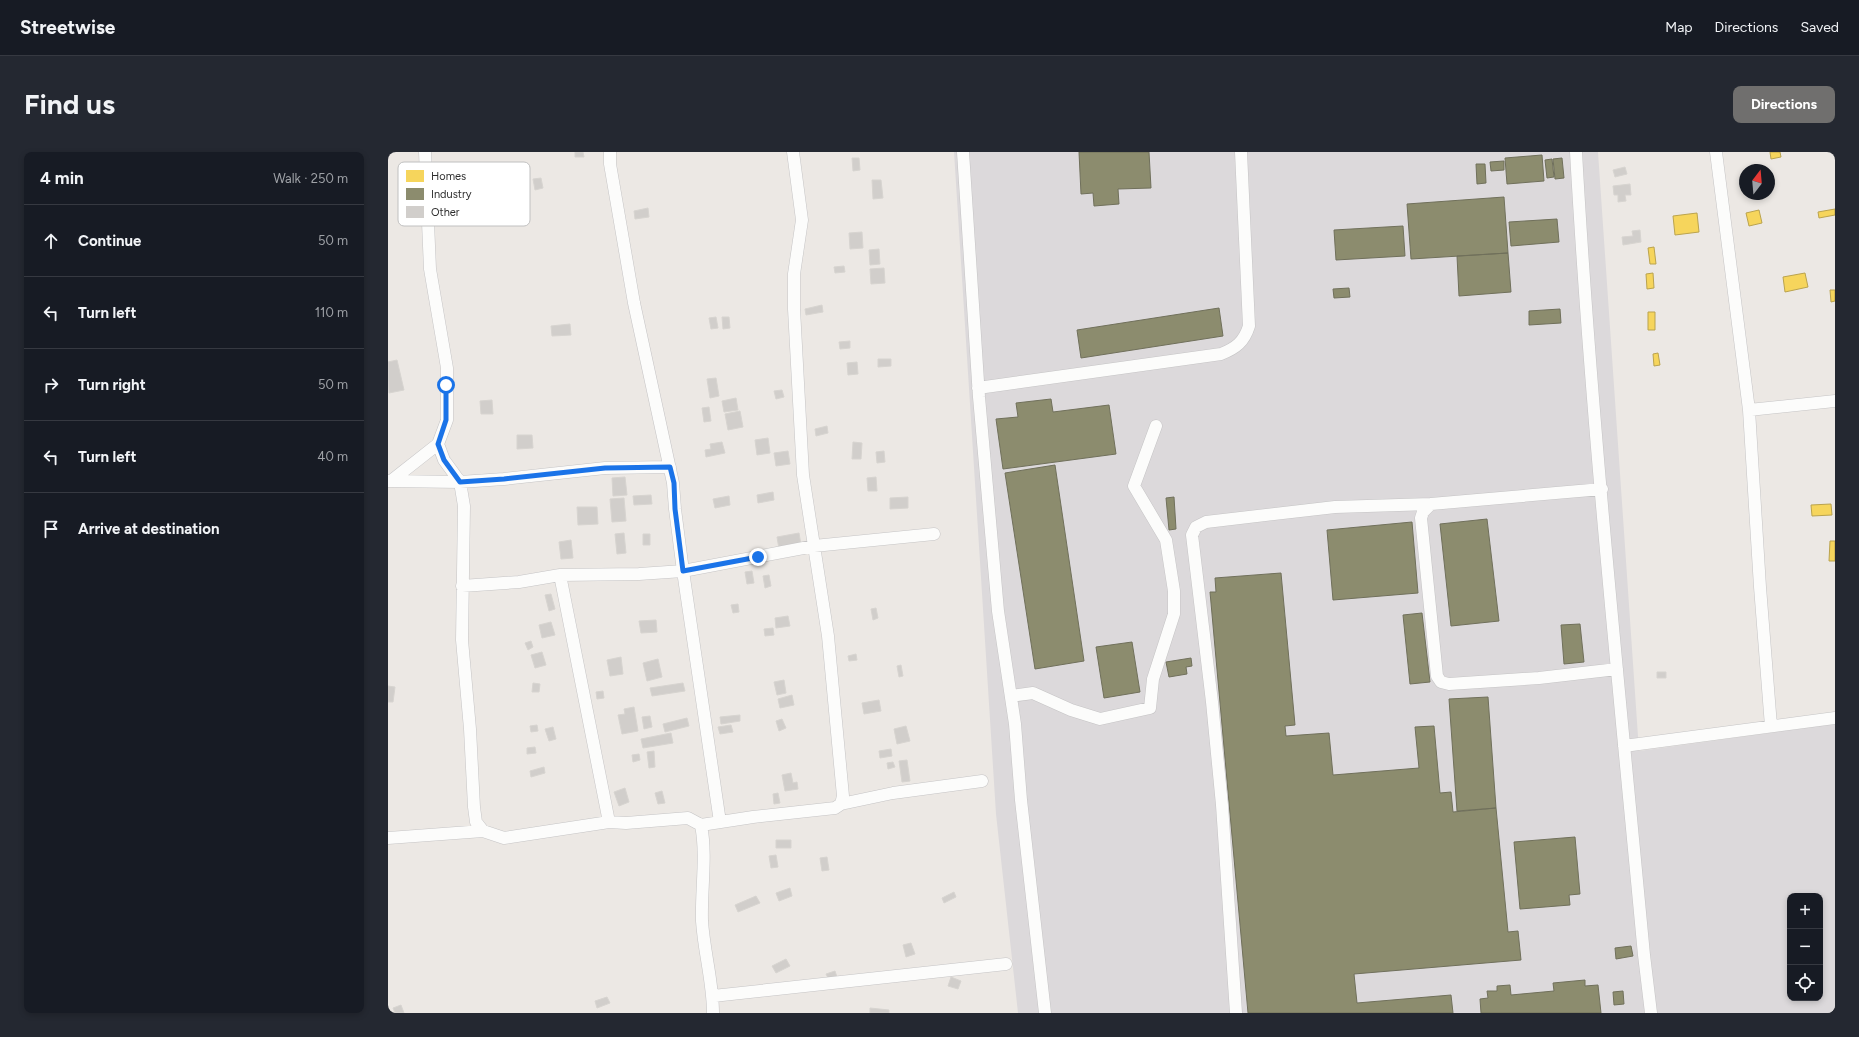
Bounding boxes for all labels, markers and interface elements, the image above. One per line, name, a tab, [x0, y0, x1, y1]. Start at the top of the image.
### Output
text: Streetwise	[20, 16, 115, 39]
text: Map	[1665, 19, 1693, 36]
text: Directions	[1715, 19, 1778, 36]
text: Saved	[1800, 19, 1839, 36]
button: Directions	[1733, 86, 1835, 123]
text: Find us	[24, 87, 115, 121]
legend	[398, 162, 530, 226]
north arrow	[1739, 164, 1775, 200]
text: 4 min	[40, 168, 84, 188]
text: Homes	[431, 170, 466, 183]
text: Walk · 250 m	[273, 171, 348, 186]
text: Industry	[431, 188, 472, 201]
text: Other	[431, 206, 460, 219]
icon: ahead	[40, 230, 62, 252]
text: Continue	[78, 232, 141, 250]
text: 50 m	[318, 233, 348, 248]
icon: left	[40, 302, 62, 324]
text: Turn left	[78, 304, 136, 322]
text: 110 m	[315, 305, 348, 320]
icon: right	[40, 374, 62, 396]
text: Turn right	[78, 376, 146, 394]
route start	[437, 376, 455, 394]
text: 50 m	[318, 377, 348, 392]
icon: left	[40, 446, 62, 468]
text: Turn left	[78, 448, 136, 466]
text: 40 m	[317, 449, 348, 464]
icon: arrive	[40, 518, 62, 540]
text: Arrive at destination	[78, 520, 219, 538]
route end	[749, 548, 767, 566]
map controls	[1787, 893, 1823, 1001]
button: +	[1787, 893, 1823, 929]
button: −	[1787, 929, 1823, 965]
button: locate	[1787, 965, 1823, 1001]

